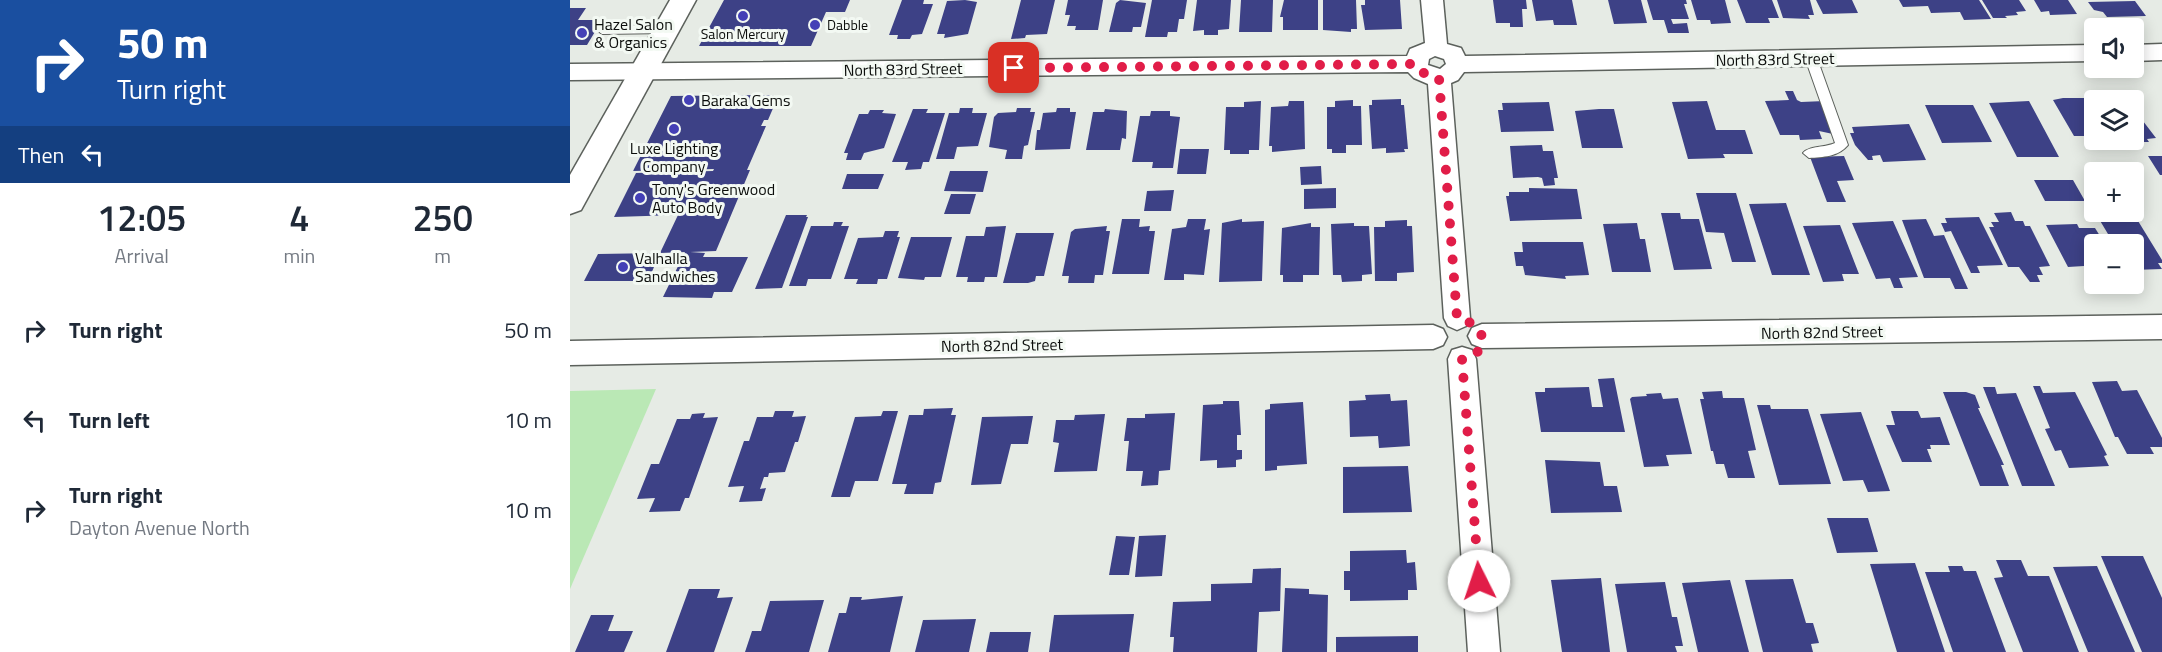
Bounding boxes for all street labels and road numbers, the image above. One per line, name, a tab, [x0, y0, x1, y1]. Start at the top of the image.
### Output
street label: North 83rd Street	[1715, 46, 1835, 72]
street label: North 83rd Street	[843, 56, 963, 82]
street label: North 82nd Street	[1761, 319, 1884, 345]
street label: North 82nd Street	[941, 332, 1064, 358]

